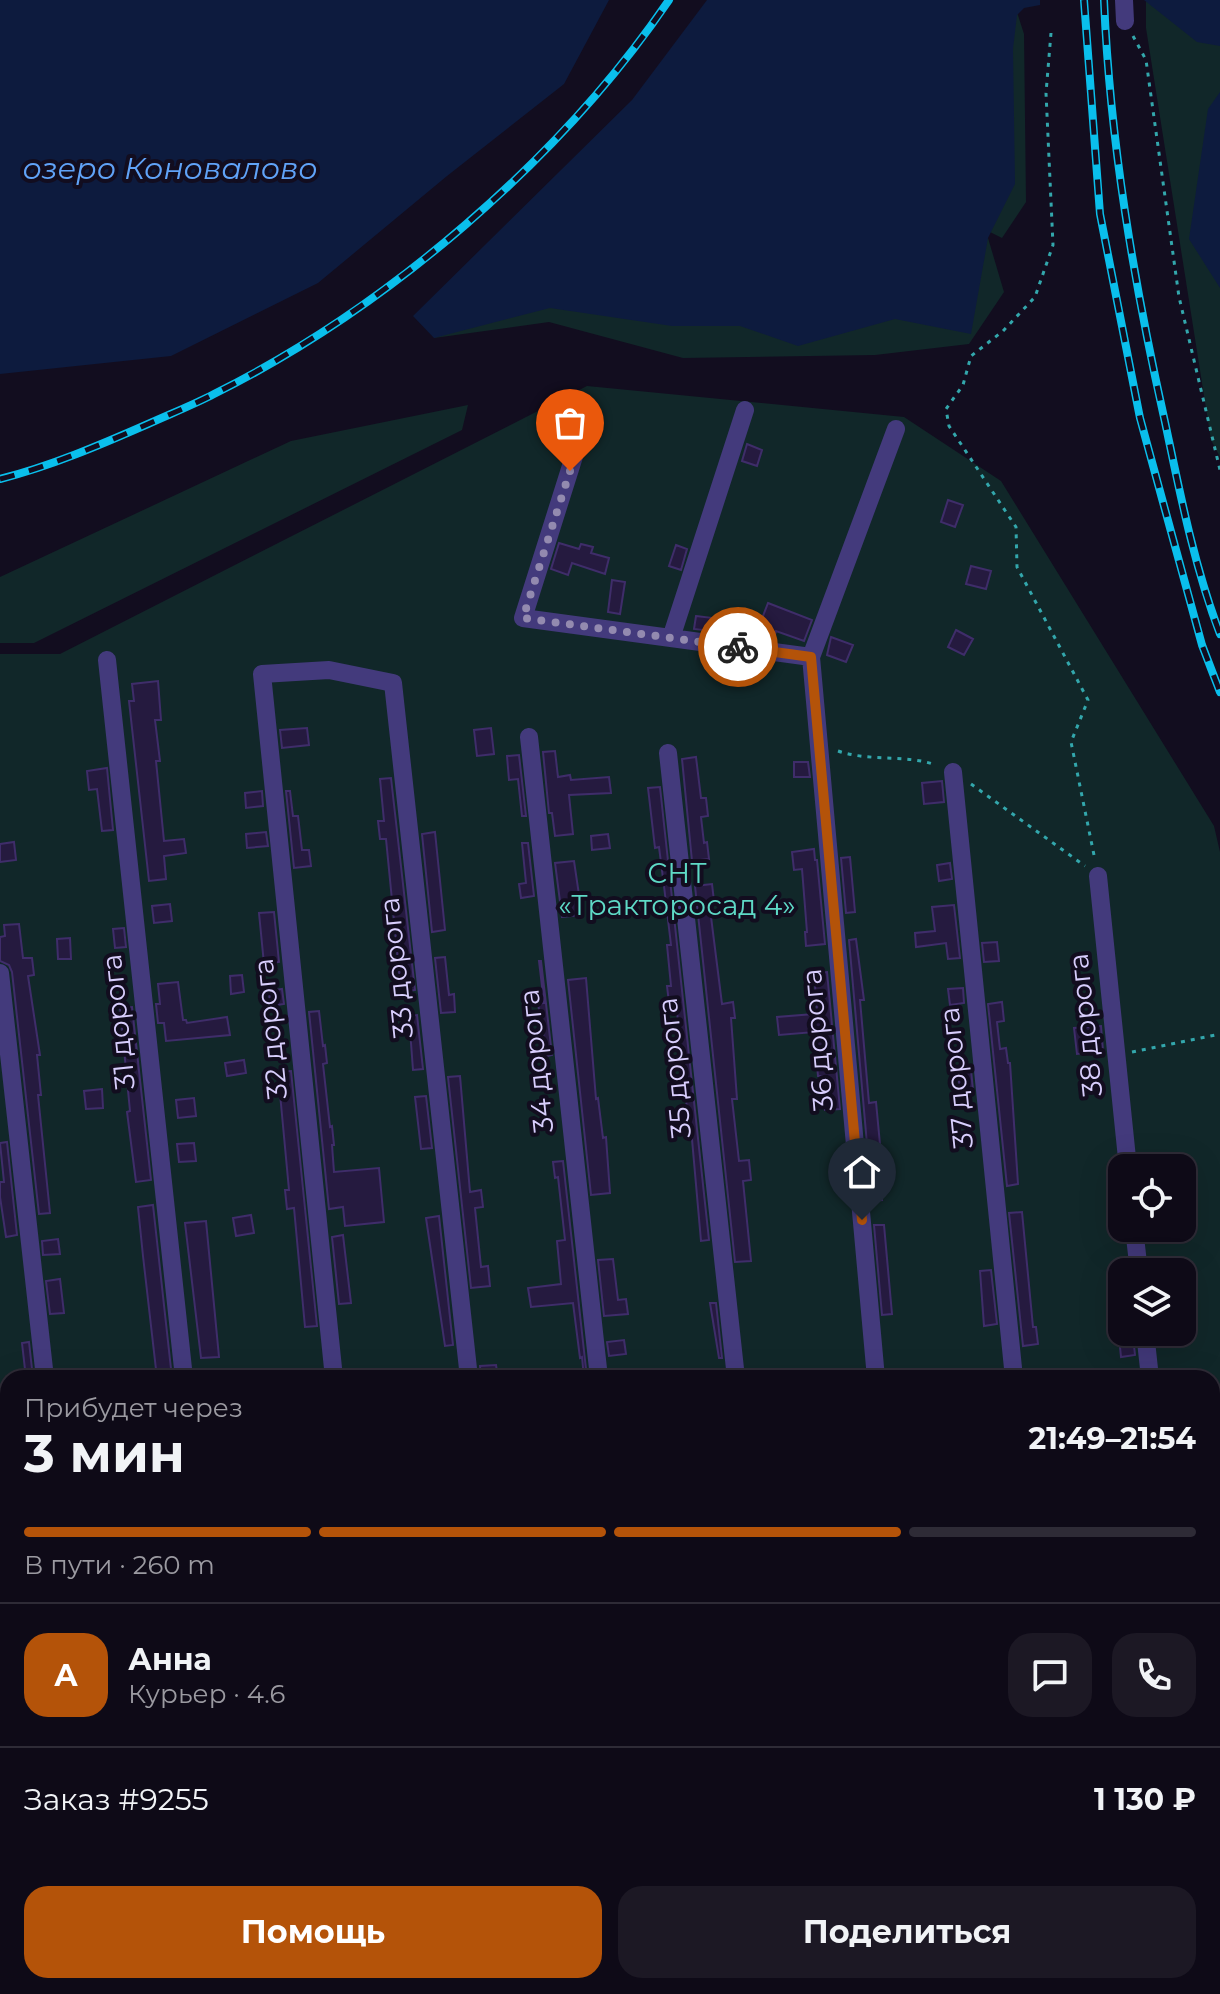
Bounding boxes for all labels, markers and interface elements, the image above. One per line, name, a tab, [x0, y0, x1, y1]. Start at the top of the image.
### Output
water label: озеро Коновалово	[22, 150, 318, 187]
pin	[536, 389, 604, 471]
icon: bag	[548, 401, 592, 445]
courier	[698, 607, 778, 687]
icon: bike	[716, 625, 760, 669]
park label: СНТ «Тракторосад 4»	[558, 856, 796, 922]
street label: 33 дорога	[372, 896, 420, 1040]
street label: 38 дорога	[1061, 952, 1109, 1098]
street label: 31 дорога	[94, 953, 142, 1091]
street label: 32 дорога	[246, 957, 294, 1101]
street label: 36 дорога	[794, 967, 840, 1113]
street label: 34 дорога	[512, 987, 560, 1135]
street label: 35 дорога	[650, 996, 698, 1140]
street label: 37 дорога	[932, 1006, 980, 1150]
pin	[828, 1138, 896, 1220]
icon: home	[840, 1150, 884, 1194]
map controls	[1108, 1154, 1196, 1346]
button: locate	[1108, 1154, 1196, 1242]
button: layers	[1108, 1258, 1196, 1346]
text: Прибудет через	[24, 1392, 243, 1424]
text: 21:49–21:54	[1029, 1420, 1196, 1457]
text: 3 мин	[24, 1422, 185, 1485]
text: В пути · 260 m	[24, 1549, 215, 1581]
button: chat	[1008, 1633, 1092, 1717]
button: phone	[1112, 1633, 1196, 1717]
text: Анна	[128, 1641, 212, 1678]
text: А	[54, 1657, 78, 1694]
text: Курьер · 4.6	[128, 1678, 285, 1710]
text: Заказ #9255	[24, 1781, 209, 1818]
text: 1 130 ₽	[1094, 1781, 1196, 1818]
button: Помощь	[24, 1886, 602, 1978]
button: Поделиться	[618, 1886, 1196, 1978]

